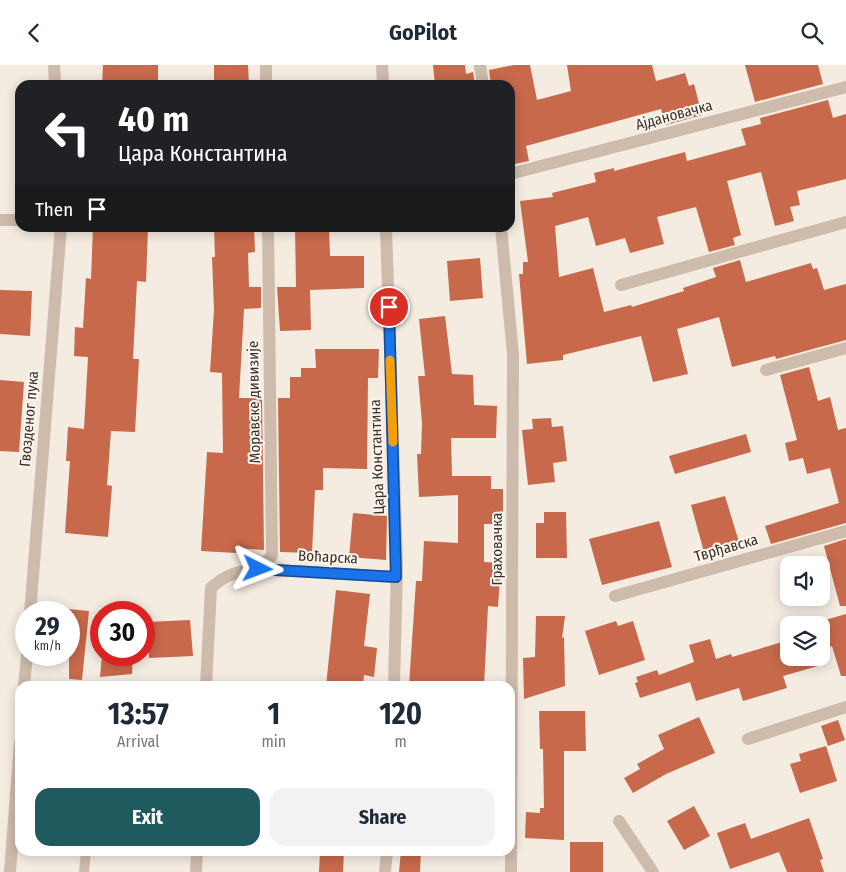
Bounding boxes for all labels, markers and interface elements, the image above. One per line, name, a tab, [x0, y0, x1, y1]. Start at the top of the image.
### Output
icon: back	[20, 19, 48, 47]
text: GoPilot	[389, 19, 457, 46]
icon: search	[798, 19, 826, 47]
street label: Ајдановачка	[634, 96, 714, 134]
text: 40 m	[118, 98, 189, 140]
icon: left	[35, 100, 100, 165]
text: Цара Константина	[118, 140, 288, 167]
icon: arrive	[83, 195, 111, 223]
text: Then	[35, 198, 73, 221]
pin	[368, 286, 410, 328]
icon: arrive	[375, 293, 403, 321]
street label: Моравске дивизије	[244, 341, 264, 463]
street label: Гвозденог пука	[16, 370, 42, 468]
street label: Цара Константина	[366, 399, 388, 515]
street label: Граховачка	[488, 513, 506, 585]
street label: Тврђавска	[692, 530, 760, 566]
position arrow	[231, 542, 283, 594]
street label: Воћарска	[298, 546, 358, 568]
map controls	[780, 556, 830, 666]
button: sound	[780, 556, 830, 606]
speed limit sign: 30	[90, 601, 155, 666]
text: 29	[35, 612, 60, 642]
button: layers	[780, 616, 830, 666]
text: km/h	[34, 639, 61, 653]
text: 13:57	[108, 696, 169, 732]
text: 1	[268, 696, 280, 732]
text: 120	[379, 696, 422, 732]
text: Arrival	[117, 732, 159, 751]
text: min	[262, 732, 286, 751]
text: m	[395, 732, 407, 751]
button: Exit	[35, 788, 260, 846]
button: Share	[270, 788, 495, 846]

